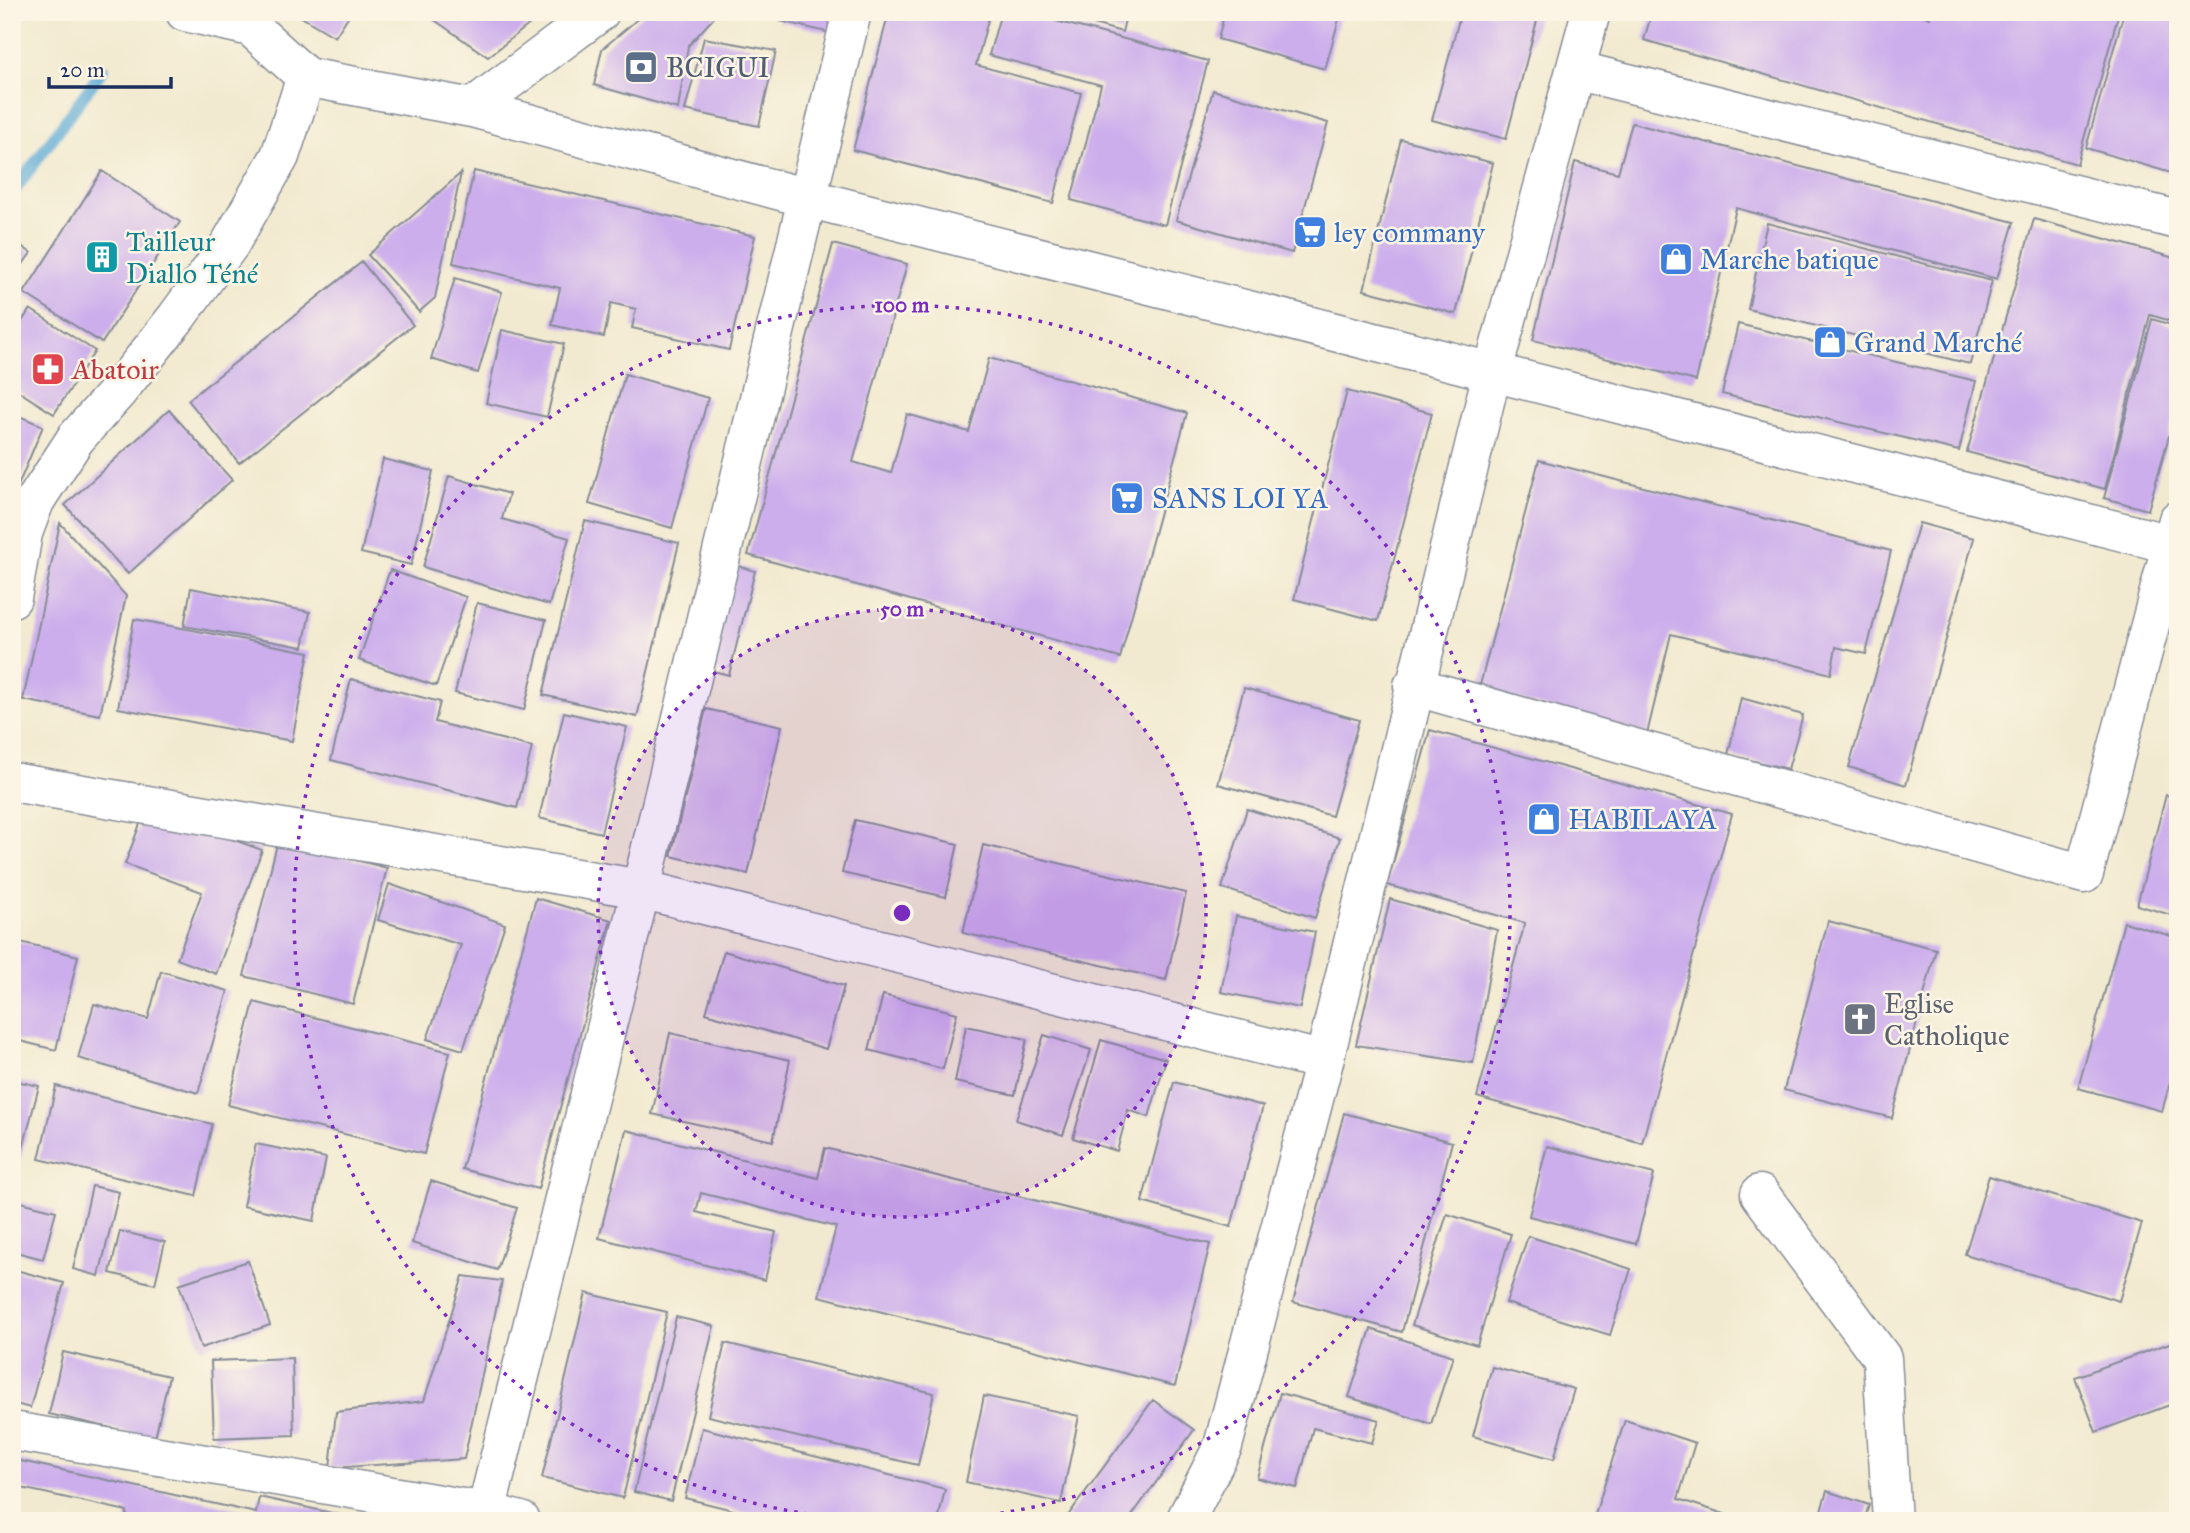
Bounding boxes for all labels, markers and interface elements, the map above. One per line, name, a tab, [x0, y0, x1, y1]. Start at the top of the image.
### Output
scale bar	[49, 46, 172, 90]
bank icon: BCIGUI	[622, 48, 660, 86]
place label: BCIGUI	[666, 50, 770, 85]
text: 20 m	[60, 57, 105, 83]
supermarket icon: ley commany	[1291, 213, 1329, 251]
place label: ley commany	[1334, 215, 1486, 250]
place label: Tailleur Diallo Téné	[126, 224, 259, 291]
building icon: Tailleur Diallo Téné	[83, 238, 121, 276]
shop icon: Marche batique	[1657, 240, 1695, 278]
place label: Marche batique	[1700, 242, 1879, 277]
text: 100 m	[875, 292, 930, 318]
shop icon: Grand Marché	[1811, 323, 1849, 361]
place label: Grand Marché	[1854, 325, 2022, 360]
pharmacy icon: Abatoir	[29, 350, 67, 388]
place label: Abatoir	[71, 352, 159, 387]
supermarket icon: SANS LOI YA	[1108, 479, 1146, 517]
place label: SANS LOI YA	[1152, 481, 1329, 516]
text: 50 m	[880, 596, 924, 622]
shop icon: HABILAYA	[1525, 800, 1563, 838]
place label: HABILAYA	[1568, 802, 1717, 837]
centre of rings	[890, 901, 914, 925]
place label: Eglise Catholique	[1884, 986, 2010, 1053]
church icon: Eglise Catholique	[1841, 1000, 1879, 1038]

